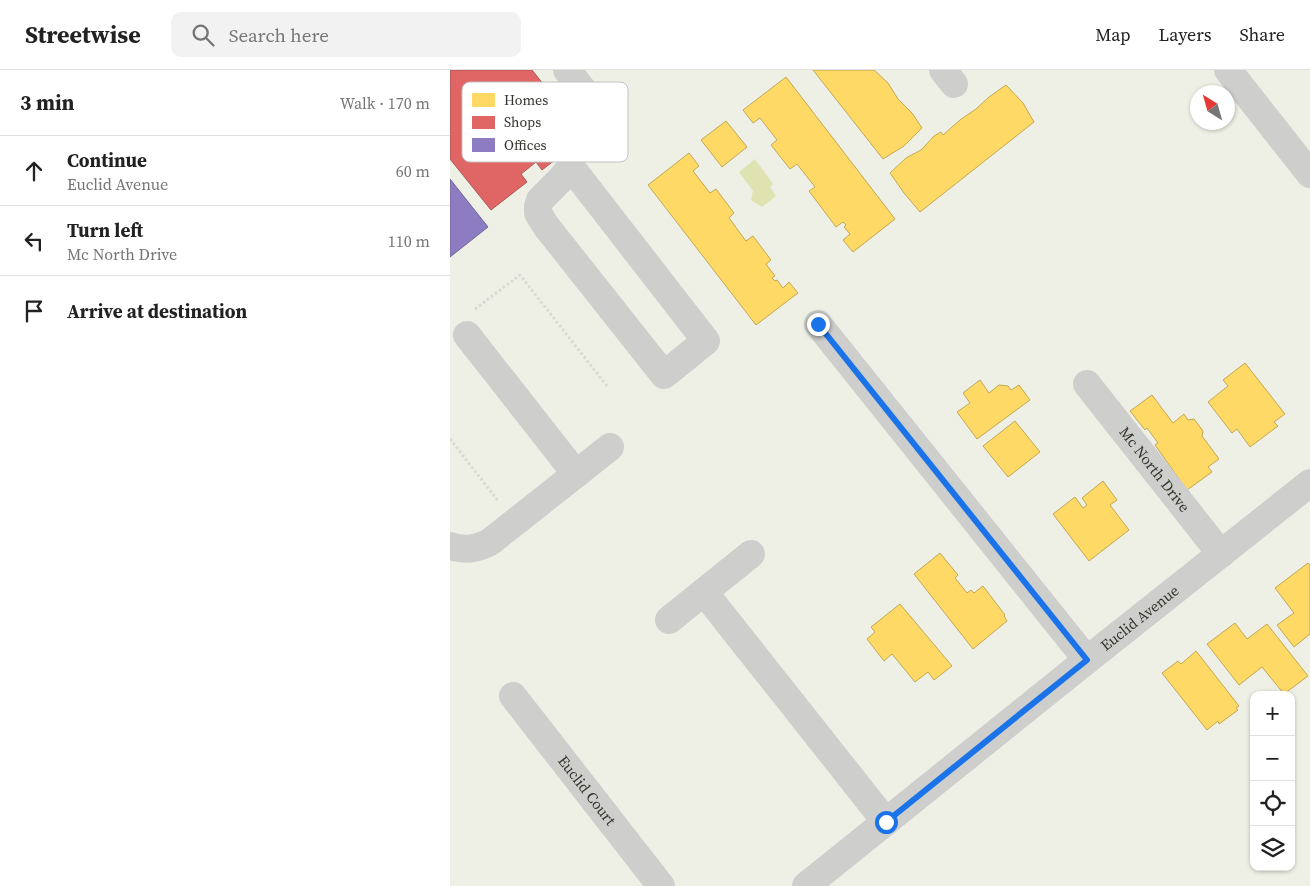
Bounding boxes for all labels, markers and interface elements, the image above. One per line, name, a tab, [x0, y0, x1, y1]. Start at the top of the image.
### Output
search box	[171, 12, 521, 57]
text: Streetwise	[25, 18, 141, 51]
icon: search	[189, 21, 217, 49]
text: Search here	[229, 22, 329, 48]
text: Map	[1095, 22, 1130, 47]
text: Layers	[1158, 22, 1211, 47]
text: Share	[1239, 22, 1285, 47]
legend	[462, 82, 628, 162]
north arrow	[1190, 85, 1235, 130]
text: 3 min	[20, 88, 75, 117]
text: Homes	[504, 90, 548, 110]
text: Walk · 170 m	[340, 92, 430, 114]
text: Shops	[504, 112, 541, 132]
text: Offices	[504, 135, 547, 155]
text: Continue	[67, 147, 147, 173]
icon: ahead	[20, 157, 48, 185]
text: 60 m	[396, 160, 430, 182]
text: Euclid Avenue	[67, 173, 168, 195]
text: Turn left	[67, 217, 143, 243]
icon: left	[20, 227, 48, 255]
text: 110 m	[388, 230, 430, 252]
text: Mc North Drive	[67, 243, 177, 265]
icon: arrive	[20, 297, 48, 325]
text: Arrive at destination	[67, 298, 247, 324]
route end	[807, 313, 830, 336]
street label: Mc North Drive	[1115, 422, 1195, 517]
street label: Euclid Avenue	[1096, 580, 1183, 655]
map controls	[1250, 691, 1295, 871]
button: +	[1250, 691, 1295, 736]
button: −	[1250, 736, 1295, 781]
street label: Euclid Court	[553, 751, 621, 830]
button: locate	[1250, 781, 1295, 826]
route start	[875, 811, 898, 834]
button: layers	[1250, 826, 1295, 871]

